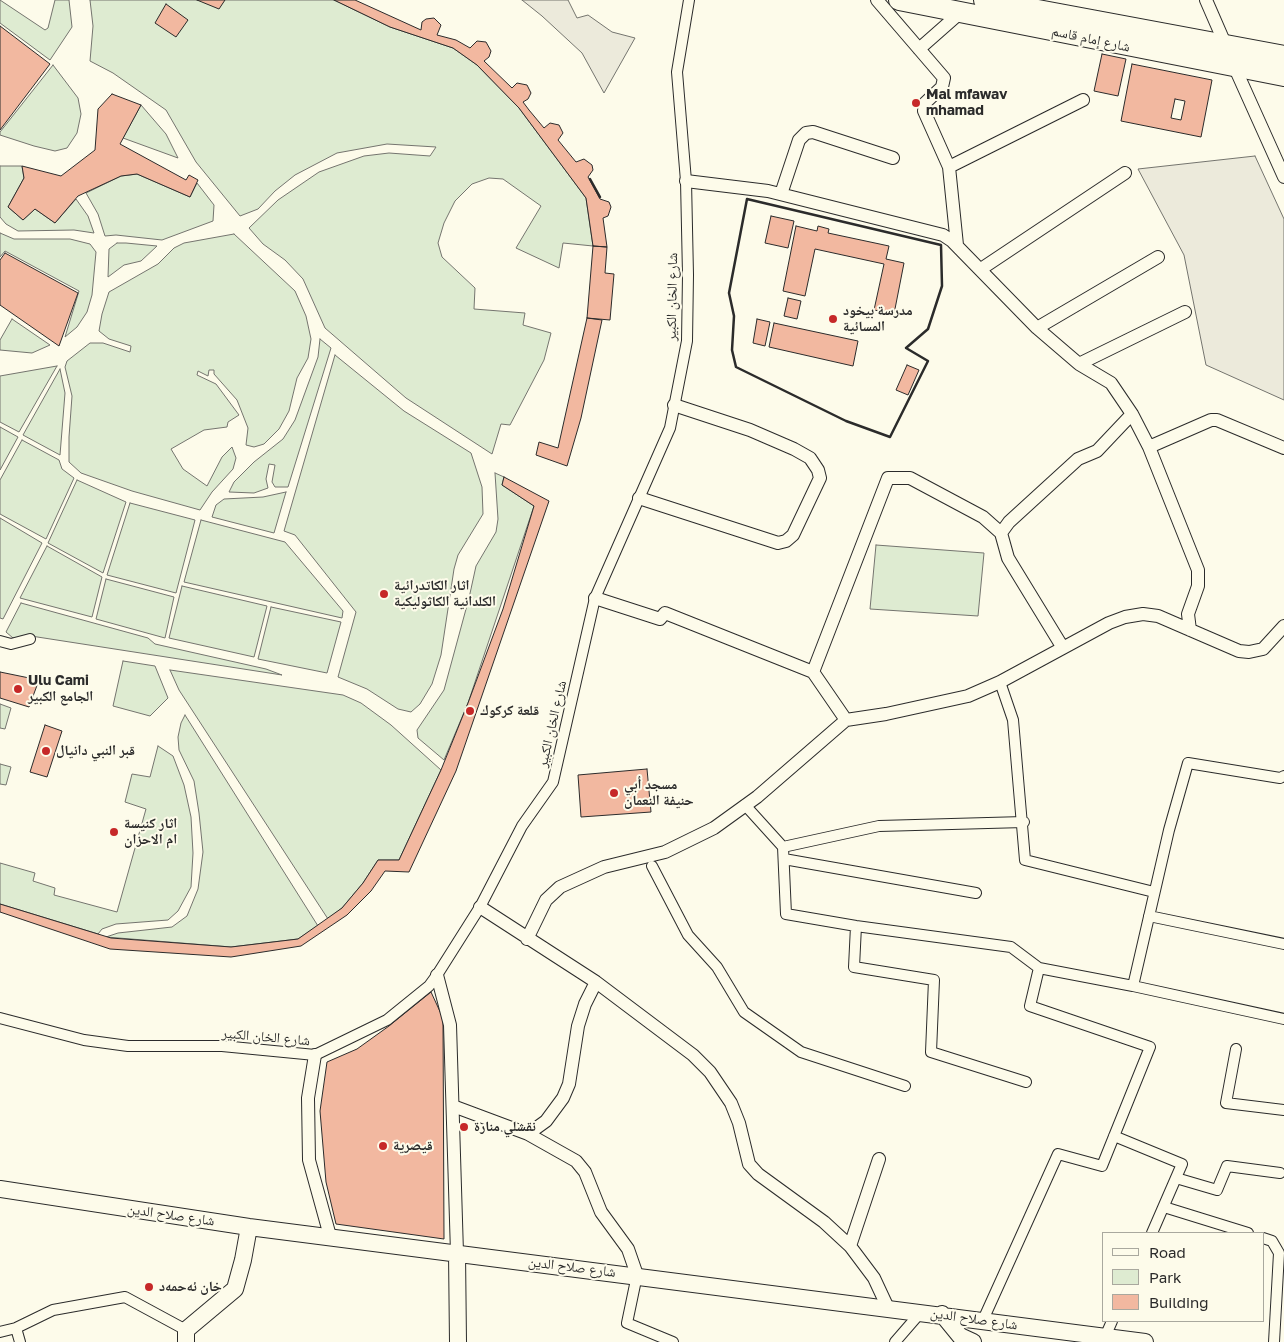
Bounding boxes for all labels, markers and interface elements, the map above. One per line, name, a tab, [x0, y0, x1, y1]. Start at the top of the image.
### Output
street label: شارع إمام قاسم	[1050, 22, 1132, 56]
place label: Mal mfawav mhamad	[926, 87, 1007, 120]
marker: Mal mfawav mhamad	[910, 97, 922, 109]
street label: شارع الخان الكبير	[663, 253, 681, 341]
place label: مدرسة بيخود المسائية	[843, 303, 913, 336]
marker: مدرسة بيخود المسائية	[827, 313, 839, 325]
place label: اثار الكاتدرائية الكلدانية الكاثوليكية	[394, 578, 496, 610]
marker: اثار الكاتدرائية الكلدانية الكاثوليكية	[378, 588, 390, 600]
place label: Ulu Cami الجامع الكبير	[28, 673, 93, 706]
street label: شارع الخان الكبير	[534, 679, 570, 769]
marker: Ulu Cami الجامع الكبير	[12, 683, 24, 695]
place label: قلعة كركوك	[480, 703, 539, 719]
marker: قلعة كركوك	[464, 705, 476, 717]
place label: قبر النبي دانيال	[56, 743, 135, 759]
marker: قبر النبي دانيال	[40, 745, 52, 757]
place label: مسجد أبي حنيفة النعمان	[624, 777, 694, 810]
marker: مسجد أبي حنيفة النعمان	[608, 787, 620, 799]
place label: اثار كنيسة ام الاحزان	[124, 816, 177, 849]
marker: اثار كنيسة ام الاحزان	[108, 826, 120, 838]
street label: شارع الخان الكبير	[221, 1025, 311, 1049]
place label: نقشلي منارة	[474, 1119, 536, 1135]
marker: نقشلي منارة	[458, 1121, 470, 1133]
place label: قيصرية	[393, 1138, 433, 1154]
marker: قيصرية	[377, 1140, 389, 1152]
street label: شارع صلاح الدين	[126, 1201, 216, 1229]
legend	[1102, 1232, 1264, 1322]
text: Road	[1149, 1243, 1186, 1261]
street label: شارع صلاح الدين	[527, 1253, 617, 1281]
text: Park	[1149, 1268, 1181, 1286]
place label: خان ئەحمەد	[159, 1279, 222, 1295]
marker: خان ئەحمەد	[143, 1281, 155, 1293]
text: Building	[1149, 1293, 1209, 1311]
street label: شارع صلاح الدين	[929, 1305, 1019, 1333]

